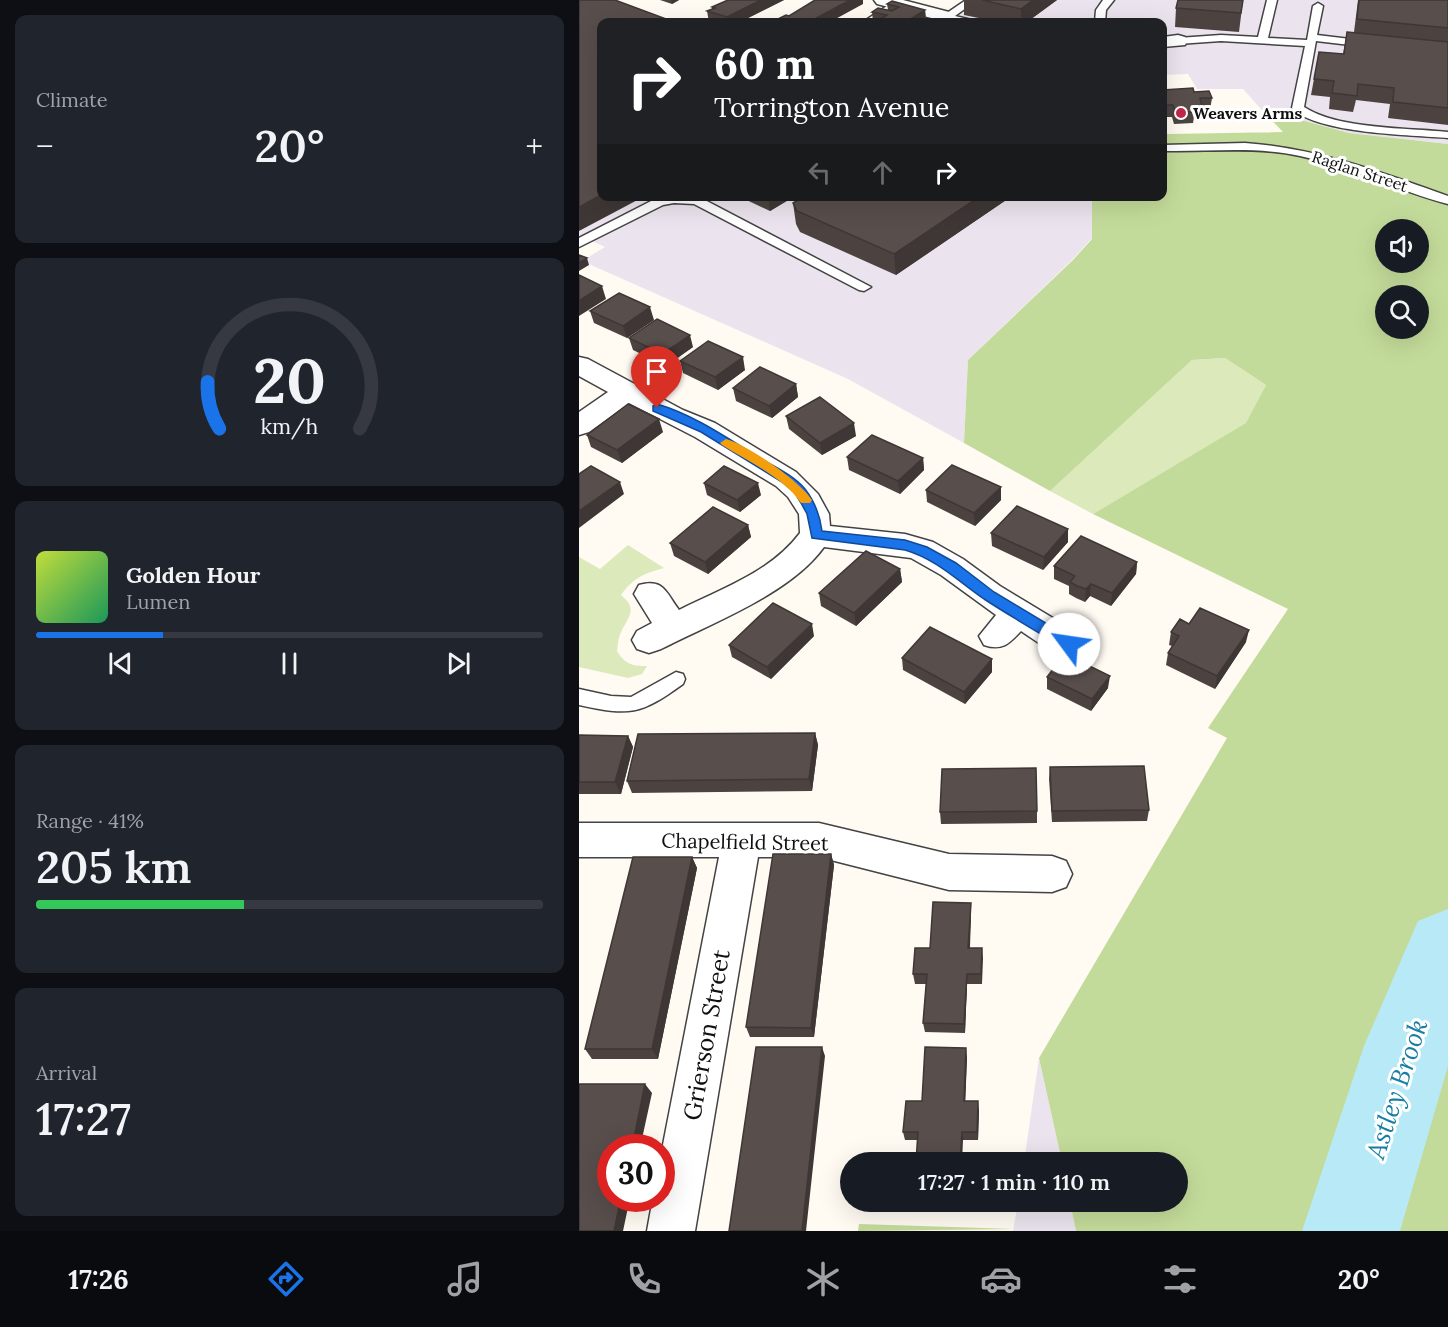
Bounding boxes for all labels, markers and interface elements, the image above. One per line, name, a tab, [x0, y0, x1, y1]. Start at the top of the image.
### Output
text: 60 m	[714, 37, 815, 91]
icon: right	[615, 42, 693, 120]
text: Climate	[36, 87, 108, 112]
text: Torrington Avenue	[714, 90, 949, 124]
place label: Weavers Arms	[1193, 103, 1303, 123]
marker: Weavers Arms	[1174, 106, 1188, 120]
text: 20°	[255, 117, 324, 174]
text: −	[36, 125, 54, 167]
text: +	[525, 125, 543, 167]
street label: Raglan Street	[1310, 146, 1411, 196]
icon: left	[803, 156, 836, 189]
icon: ahead	[866, 156, 899, 189]
icon: right	[929, 156, 962, 189]
map controls	[1375, 219, 1429, 339]
button: sound	[1375, 219, 1429, 273]
button: search	[1375, 285, 1429, 339]
text: 20	[253, 340, 326, 420]
pin	[631, 346, 682, 408]
icon: arrive	[640, 355, 673, 388]
text: km/h	[261, 413, 319, 441]
text: Golden Hour	[126, 561, 260, 589]
text: Lumen	[126, 589, 190, 614]
position arrow	[1037, 612, 1101, 676]
icon: previous	[104, 647, 137, 680]
icon: pause	[273, 647, 306, 680]
icon: next	[442, 647, 475, 680]
text: Range · 41%	[36, 808, 144, 833]
street label: Chapelfield Street	[661, 828, 829, 855]
text: 205 km	[36, 838, 192, 895]
street label: Grierson Street	[676, 946, 737, 1123]
water label: Astley Brook	[1358, 1015, 1435, 1164]
text: Arrival	[36, 1060, 97, 1085]
text: 17:27	[36, 1090, 131, 1147]
speed limit sign: 30	[597, 1134, 675, 1212]
text: 17:27 · 1 min · 110 m	[918, 1168, 1110, 1196]
icon: directions	[265, 1258, 307, 1300]
icon: music	[444, 1258, 486, 1300]
icon: phone	[623, 1258, 665, 1300]
icon: climate	[802, 1258, 844, 1300]
icon: car	[980, 1258, 1022, 1300]
icon: filters	[1159, 1258, 1201, 1300]
text: 17:26	[68, 1262, 129, 1296]
text: 20°	[1338, 1262, 1380, 1296]

